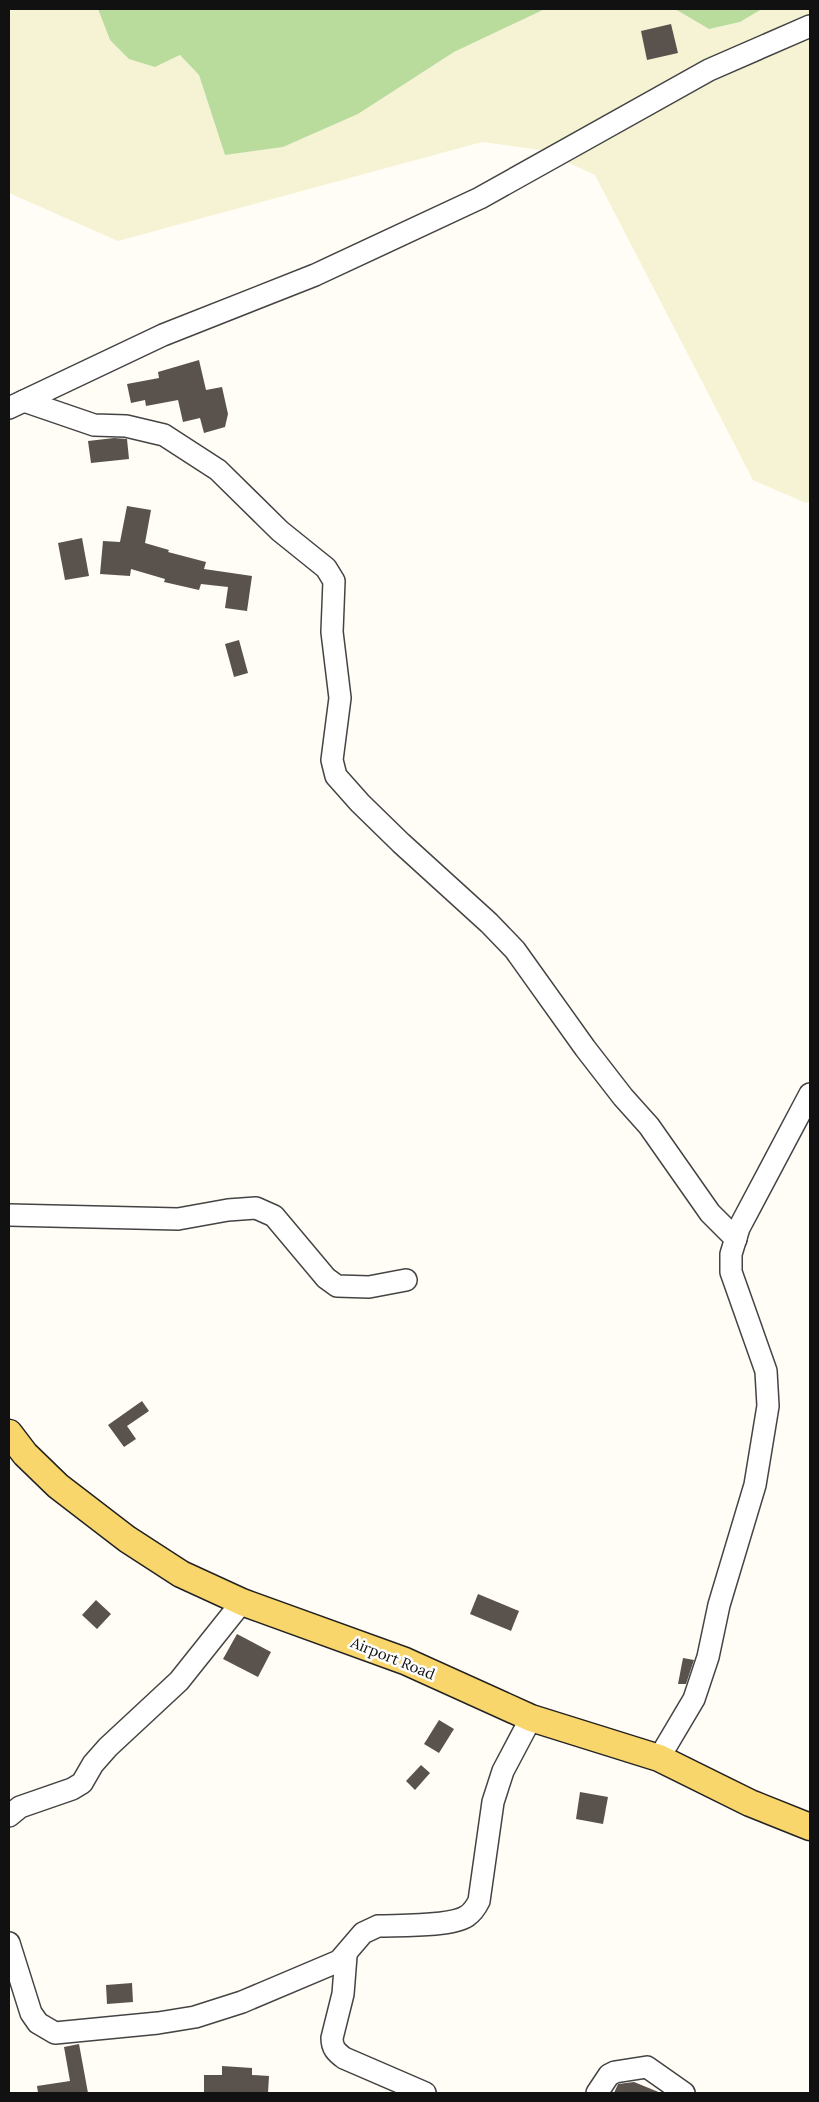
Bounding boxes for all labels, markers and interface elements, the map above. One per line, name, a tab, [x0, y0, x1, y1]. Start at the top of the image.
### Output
street label: Airport Road	[347, 1632, 438, 1683]

